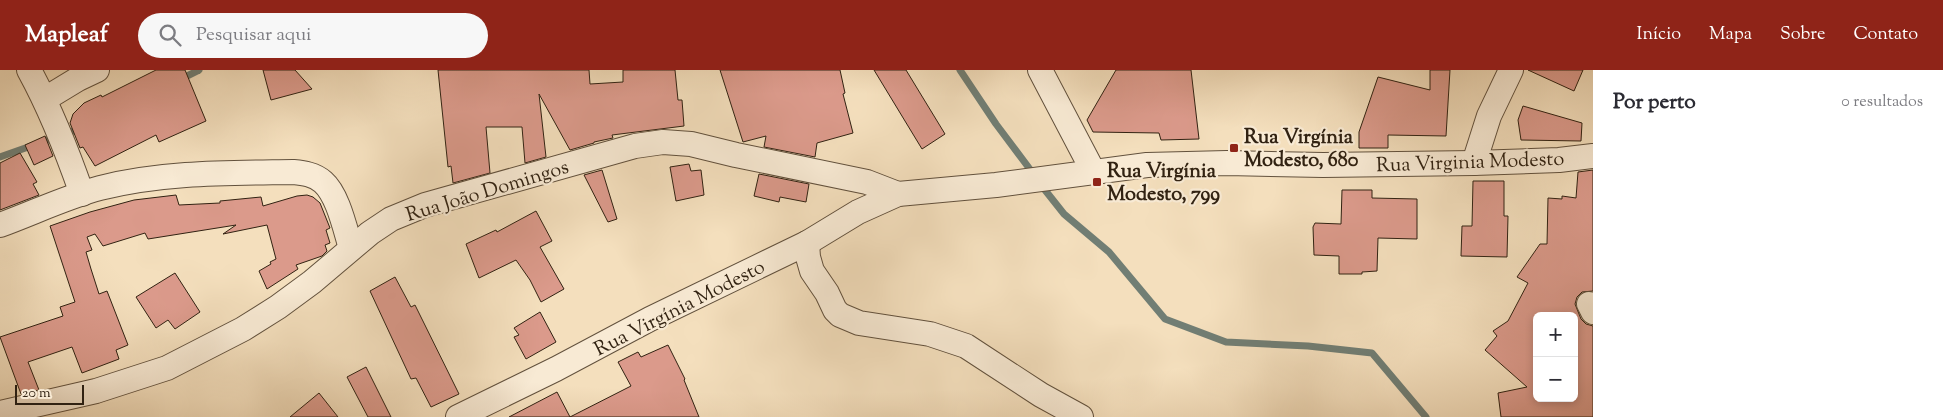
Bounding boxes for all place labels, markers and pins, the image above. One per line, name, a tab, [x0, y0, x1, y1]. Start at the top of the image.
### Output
place label: Rua Virgínia Modesto, 680	[1244, 124, 1359, 176]
marker: Rua Virgínia Modesto, 680	[1228, 142, 1240, 154]
place label: Rua Virgínia Modesto, 799	[1107, 158, 1220, 210]
marker: Rua Virgínia Modesto, 799	[1091, 176, 1103, 188]

